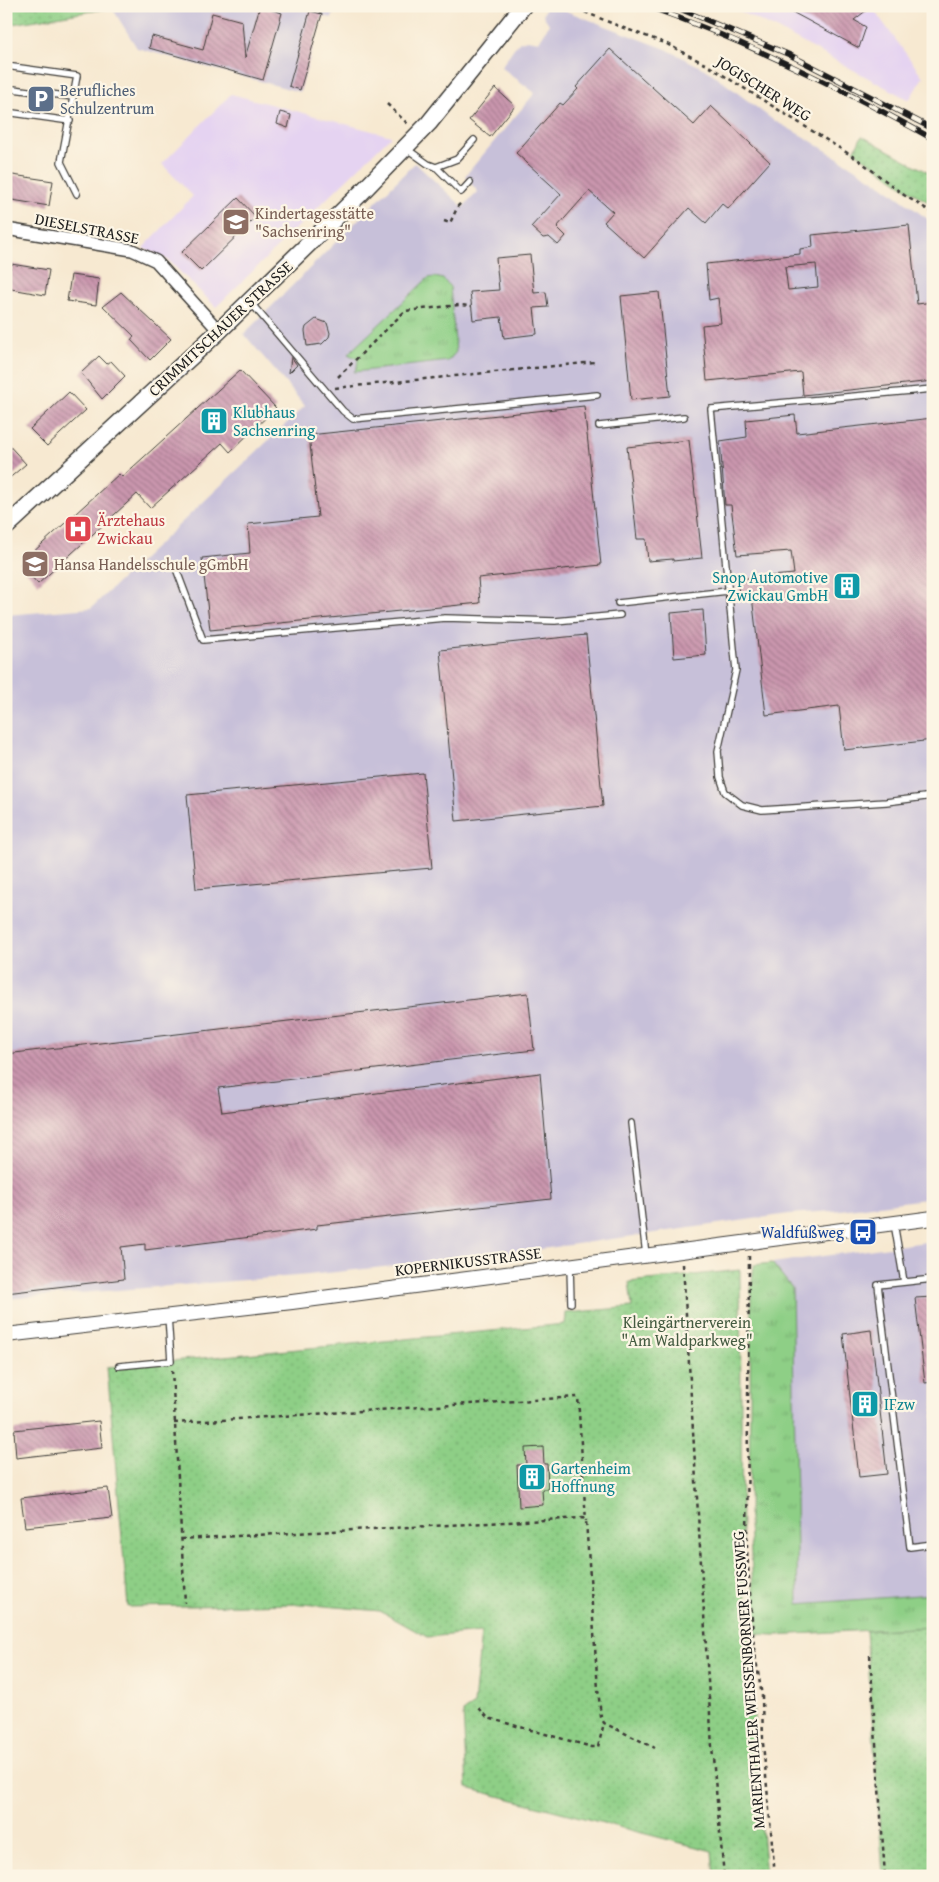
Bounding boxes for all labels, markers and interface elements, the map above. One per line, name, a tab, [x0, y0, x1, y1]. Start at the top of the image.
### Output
street label: JOGISCHER WEG	[710, 48, 817, 127]
place label: Berufliches Schulzentrum	[60, 78, 154, 120]
parking icon: Berufliches Schulzentrum	[26, 84, 56, 114]
place label: Kindertagesstätte "Sachsenring"	[255, 201, 374, 243]
street label: DIESELSTRASSE	[33, 206, 141, 250]
school or university icon: Kindertagesstätte "Sachsenring"	[221, 207, 251, 237]
street label: CRIMMITSCHAUER STRASSE	[142, 254, 298, 402]
place label: Klubhaus Sachsenring	[233, 400, 315, 442]
building icon: Klubhaus Sachsenring	[199, 406, 229, 436]
place label: Ärztehaus Zwickau	[97, 508, 165, 550]
hospital icon: Ärztehaus Zwickau	[63, 514, 93, 544]
school or university icon: Hansa Handelsschule gGmbH	[20, 549, 50, 579]
place label: Hansa Handelsschule gGmbH	[54, 552, 249, 576]
place label: Snop Automotive Zwickau GmbH	[712, 565, 828, 607]
building icon: Snop Automotive Zwickau GmbH	[832, 571, 862, 601]
bus stop icon: Waldfußweg	[848, 1217, 878, 1247]
place label: Waldfußweg	[761, 1220, 844, 1244]
street label: KOPERNIKUSSTRASSE	[393, 1240, 543, 1282]
park label: Kleingärtnerverein "Am Waldparkweg"	[621, 1310, 753, 1352]
building icon: IFzw	[850, 1389, 880, 1419]
place label: IFzw	[884, 1392, 916, 1416]
place label: Gartenheim Hoffnung	[551, 1456, 631, 1498]
building icon: Gartenheim Hoffnung	[517, 1462, 547, 1492]
street label: MARIENTHALER WEISSENBORNER FUSSWEG	[726, 1530, 770, 1830]

